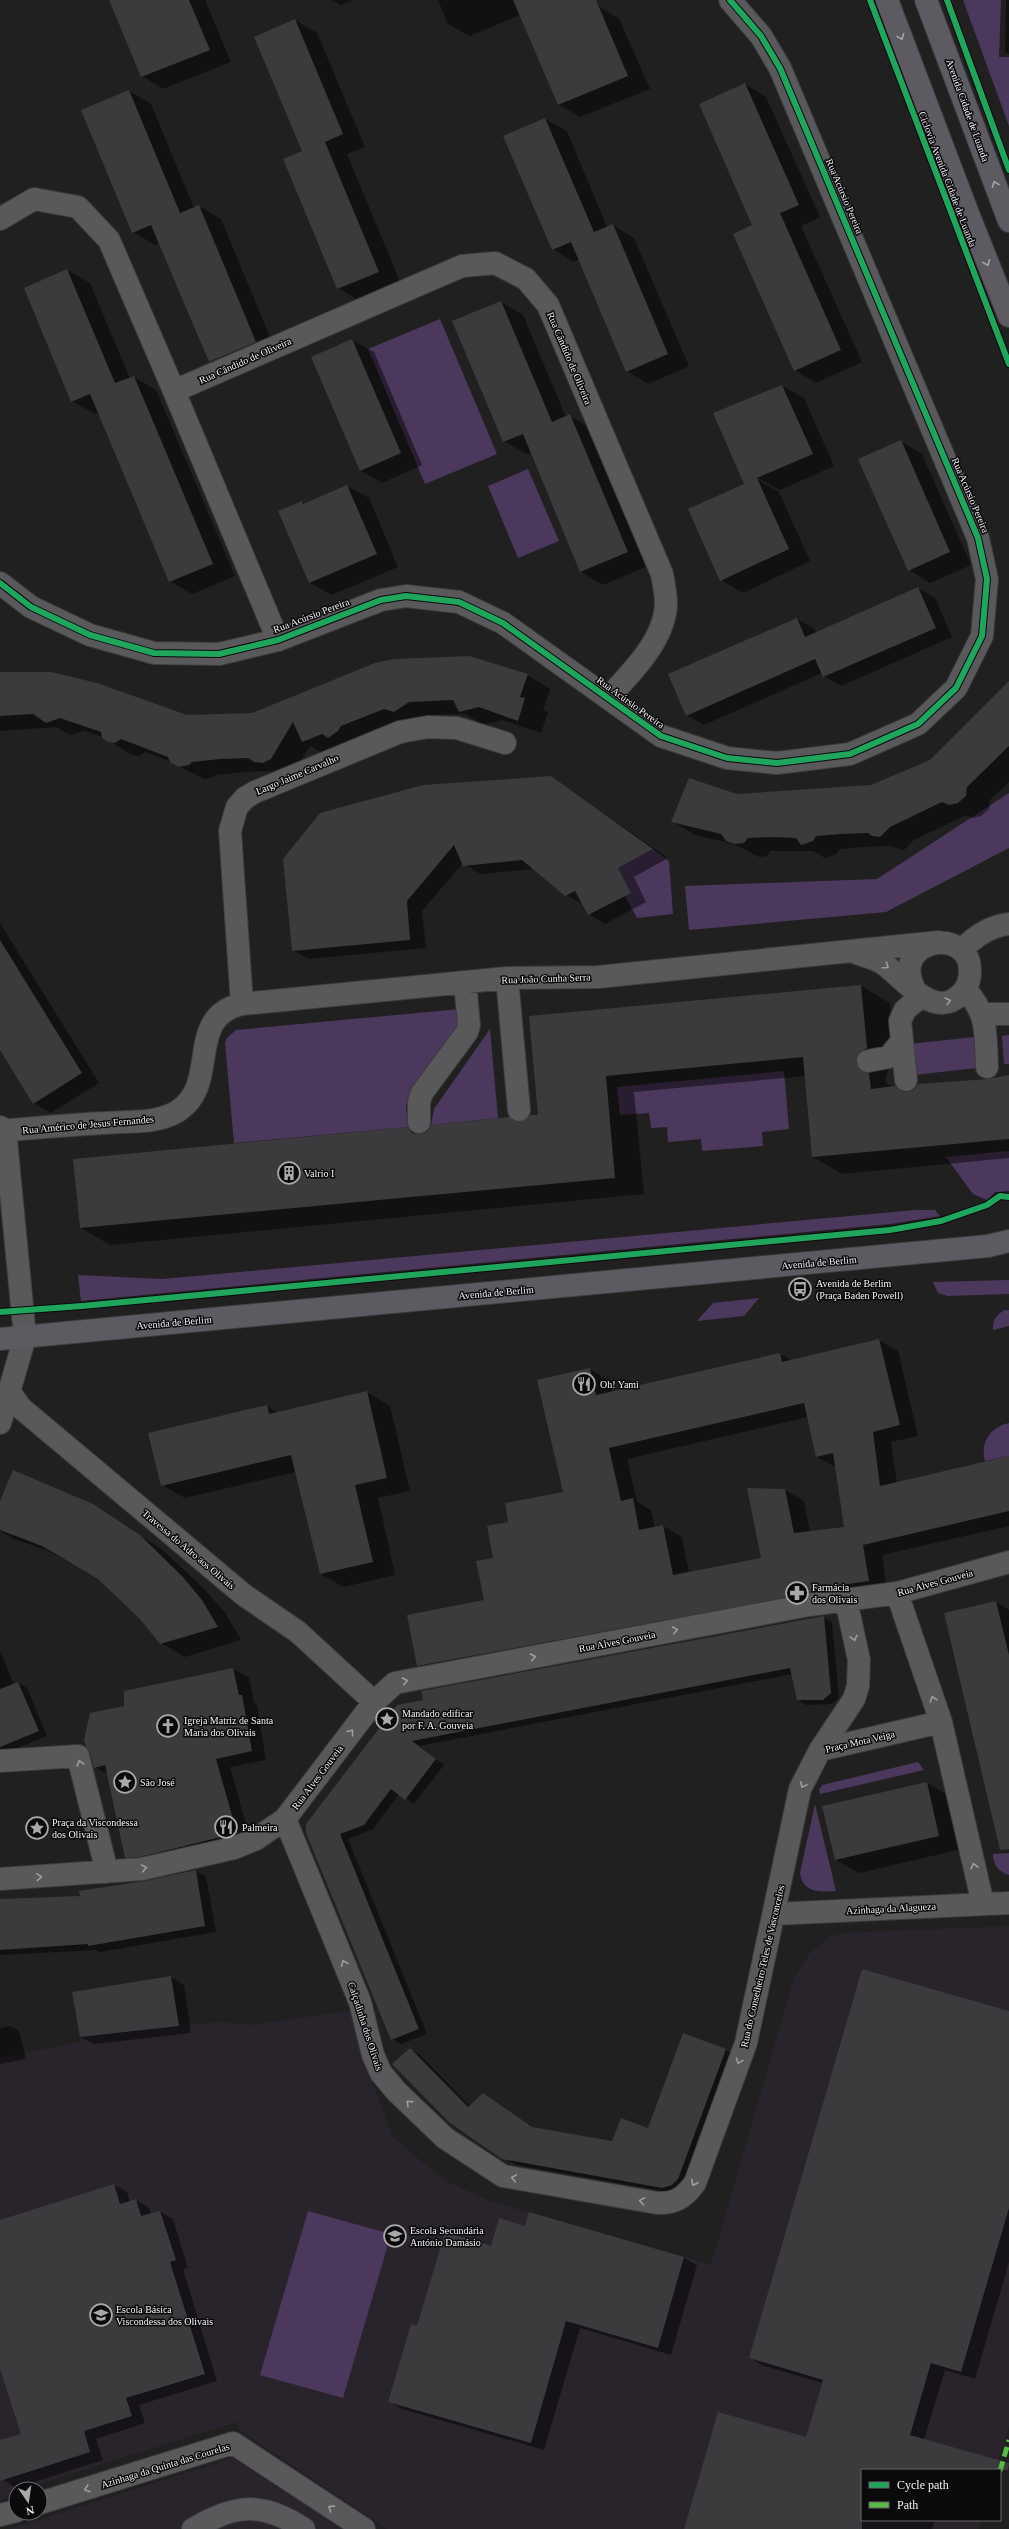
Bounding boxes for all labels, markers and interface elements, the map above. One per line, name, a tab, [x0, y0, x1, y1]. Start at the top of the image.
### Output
one-way arrow	[896, 33, 904, 40]
street label: Avenida Cidade de Luanda	[944, 57, 991, 164]
street label: Ciclovia Avenida Cidade de Luanda	[917, 110, 979, 249]
street label: Rua Acúrsio Pereira	[824, 157, 866, 236]
one-way arrow	[992, 181, 1000, 188]
one-way arrow	[982, 259, 990, 266]
street label: Rua Cândido de Oliveira	[545, 310, 594, 407]
street label: Rua Cândido de Oliveira	[197, 335, 293, 386]
street label: Rua Acúrsio Pereira	[950, 456, 992, 535]
street label: Rua Acúrsio Pereira	[272, 596, 351, 635]
street label: Rua Acúrsio Pereira	[595, 674, 667, 731]
street label: Largo Jaime Carvalho	[254, 752, 340, 797]
one-way arrow	[881, 961, 888, 968]
street label: Rua João Cunha Serra	[501, 971, 591, 986]
one-way arrow	[944, 997, 951, 1005]
street label: Rua Américo de Jesus Fernandes	[22, 1113, 154, 1136]
building icon: Valrio I	[276, 1160, 302, 1186]
place label: Valrio I	[304, 1168, 334, 1179]
street label: Avenida de Berlim	[781, 1254, 857, 1271]
bus stop icon: Avenida de Berlim (Praça Baden Powell)	[787, 1276, 813, 1302]
place label: Avenida de Berlim (Praça Baden Powell)	[816, 1278, 903, 1302]
street label: Avenida de Berlim	[458, 1284, 534, 1301]
street label: Avenida de Berlim	[136, 1314, 212, 1331]
restaurant icon: Oh! Yami	[571, 1371, 597, 1397]
place label: Oh! Yami	[600, 1379, 639, 1390]
street label: Travessa do Adro aos Olivais	[140, 1507, 237, 1591]
street label: Rua Alves Gouveia	[896, 1567, 975, 1598]
pharmacy icon: Farmácia dos Olivais	[784, 1580, 810, 1606]
place label: Farmácia dos Olivais	[812, 1582, 857, 1605]
one-way arrow	[671, 1627, 678, 1635]
street label: Rua Alves Gouveia	[578, 1629, 657, 1654]
one-way arrow	[850, 1635, 858, 1641]
one-way arrow	[530, 1653, 536, 1662]
one-way arrow	[402, 1678, 408, 1686]
one-way arrow	[929, 1696, 938, 1703]
place icon: Mandado edificar por F. A. Gouveia	[374, 1706, 400, 1732]
place label: Mandado edificar por F. A. Gouveia	[402, 1708, 474, 1731]
church icon: Igreja Matriz de Santa Maria dos Olivais	[155, 1713, 181, 1739]
place label: Igreja Matriz de Santa Maria dos Olivais	[184, 1715, 274, 1738]
street label: Praça Mota Veiga	[824, 1728, 896, 1755]
one-way arrow	[346, 1730, 353, 1737]
street label: Rua Alves Gouveia	[290, 1742, 346, 1812]
one-way arrow	[76, 1759, 85, 1766]
place icon: São José	[112, 1769, 138, 1795]
place label: São José	[140, 1777, 175, 1788]
one-way arrow	[800, 1780, 808, 1788]
restaurant icon: Palmeira	[213, 1814, 239, 1840]
place icon: Praça da Viscondessa dos Olivais	[24, 1815, 50, 1841]
place label: Praça da Viscondessa dos Olivais	[52, 1817, 138, 1840]
place label: Palmeira	[242, 1822, 278, 1833]
one-way arrow	[971, 1863, 979, 1869]
one-way arrow	[141, 1864, 147, 1873]
one-way arrow	[36, 1872, 42, 1881]
street label: Rua do Conselheiro Teles de Vasconcelos	[738, 1884, 787, 2048]
street label: Azinhaga da Alagueza	[846, 1901, 937, 1916]
one-way arrow	[341, 1960, 349, 1967]
street label: Calçadinha dos Olivais	[346, 1980, 385, 2072]
one-way arrow	[736, 2058, 744, 2065]
one-way arrow	[406, 2101, 414, 2108]
one-way arrow	[511, 2174, 517, 2183]
one-way arrow	[691, 2179, 699, 2186]
one-way arrow	[639, 2197, 645, 2205]
school or university icon: Escola Secundária António Damásio	[382, 2223, 408, 2249]
place label: Escola Secundária António Damásio	[410, 2225, 484, 2248]
school or university icon: Escola Básica Viscondessa dos Olivais	[88, 2302, 114, 2328]
place label: Escola Básica Viscondessa dos Olivais	[116, 2304, 213, 2327]
street label: Azinhaga da Quinta das Courelas	[100, 2441, 231, 2490]
legend	[861, 2469, 1001, 2521]
text: Cycle path	[897, 2478, 949, 2492]
north arrow	[8, 2481, 48, 2521]
one-way arrow	[84, 2484, 91, 2492]
text: Path	[897, 2498, 918, 2512]
text: N	[25, 2504, 35, 2517]
one-way arrow	[328, 2505, 335, 2512]

